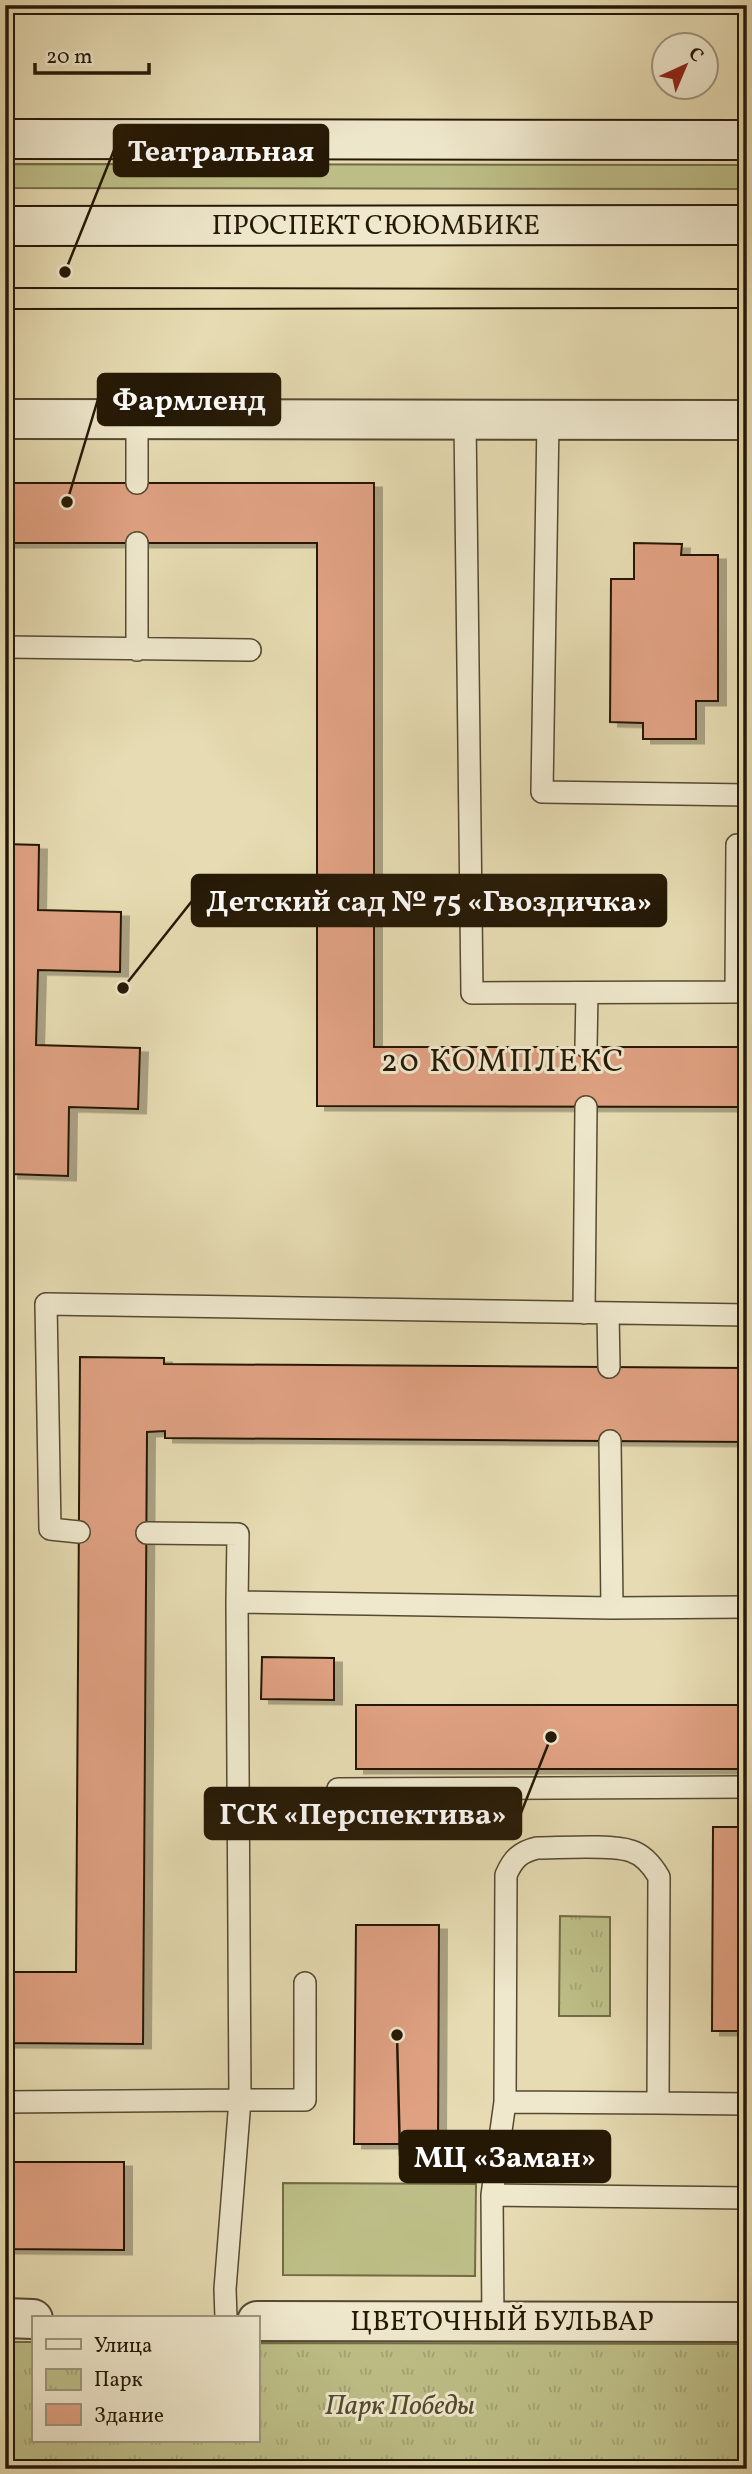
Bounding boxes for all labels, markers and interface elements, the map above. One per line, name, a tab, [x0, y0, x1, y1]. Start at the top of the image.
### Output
scale bar	[35, 32, 149, 76]
north arrow	[650, 32, 720, 102]
text: С	[682, 42, 709, 69]
text: 20 m	[46, 43, 92, 72]
callout: Театральная	[114, 125, 328, 176]
text: Театральная	[128, 132, 314, 174]
street label: ПРОСПЕКТ СЮЮМБИКЕ	[212, 207, 540, 246]
callout: Фармленд	[98, 374, 280, 425]
text: Фармленд	[112, 381, 266, 423]
callout: Детский сад № 75 «Гвоздичка»	[192, 875, 666, 926]
text: Детский сад № 75 «Гвоздичка»	[206, 882, 652, 924]
district label: 20 КОМПЛЕКС	[381, 1041, 625, 1085]
callout: ГСК «Перспектива»	[205, 1788, 521, 1839]
text: ГСК «Перспектива»	[219, 1795, 507, 1837]
callout: МЦ «Заман»	[400, 2131, 610, 2182]
text: МЦ «Заман»	[414, 2138, 596, 2180]
street label: ЦВЕТОЧНЫЙ БУЛЬВАР	[350, 2303, 654, 2342]
legend	[32, 2316, 259, 2442]
text: Улица	[94, 2332, 152, 2361]
text: Парк	[94, 2366, 143, 2395]
park label: Парк Победы	[325, 2387, 475, 2426]
text: Здание	[94, 2402, 164, 2431]

